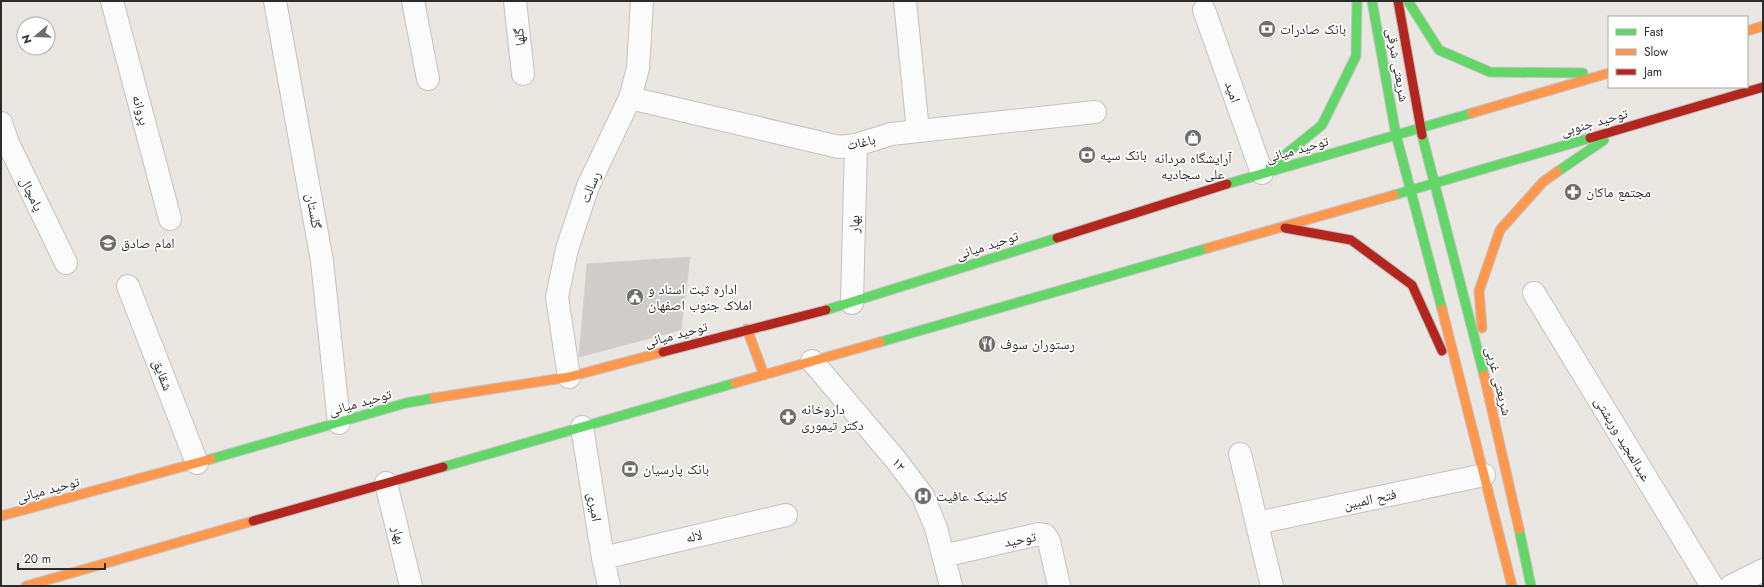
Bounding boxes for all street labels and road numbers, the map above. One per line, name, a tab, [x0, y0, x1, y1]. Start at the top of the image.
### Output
street label: شریعتی شرقی	[1382, 26, 1414, 104]
street label: گلها	[508, 27, 530, 47]
street label: امید	[1220, 79, 1246, 105]
street label: پروانه	[127, 93, 155, 128]
street label: توحید جنوبی	[1558, 103, 1630, 141]
street label: باغات	[845, 129, 877, 155]
street label: توحید میانی	[1263, 130, 1331, 168]
street label: رسالت	[575, 168, 605, 206]
street label: پامچال	[15, 173, 49, 215]
street label: گلستان	[301, 192, 327, 230]
street label: بهار	[844, 214, 864, 234]
street label: توحید میانی	[953, 225, 1021, 264]
street label: توحید میانی	[642, 316, 710, 352]
street label: شریعتی غربی	[1481, 344, 1517, 418]
street label: شقایق	[148, 356, 178, 394]
street label: توحید میانی	[326, 383, 394, 421]
street label: عبدالمجید ورپشتی	[1590, 393, 1656, 485]
street label: ۱۲	[887, 453, 911, 475]
street label: توحید میانی	[14, 471, 82, 507]
street label: فتح المبین	[1342, 484, 1399, 514]
street label: امیری	[583, 491, 607, 523]
street label: بهار	[387, 523, 411, 546]
street label: لاله	[684, 524, 704, 548]
street label: توحید	[1002, 526, 1038, 552]

